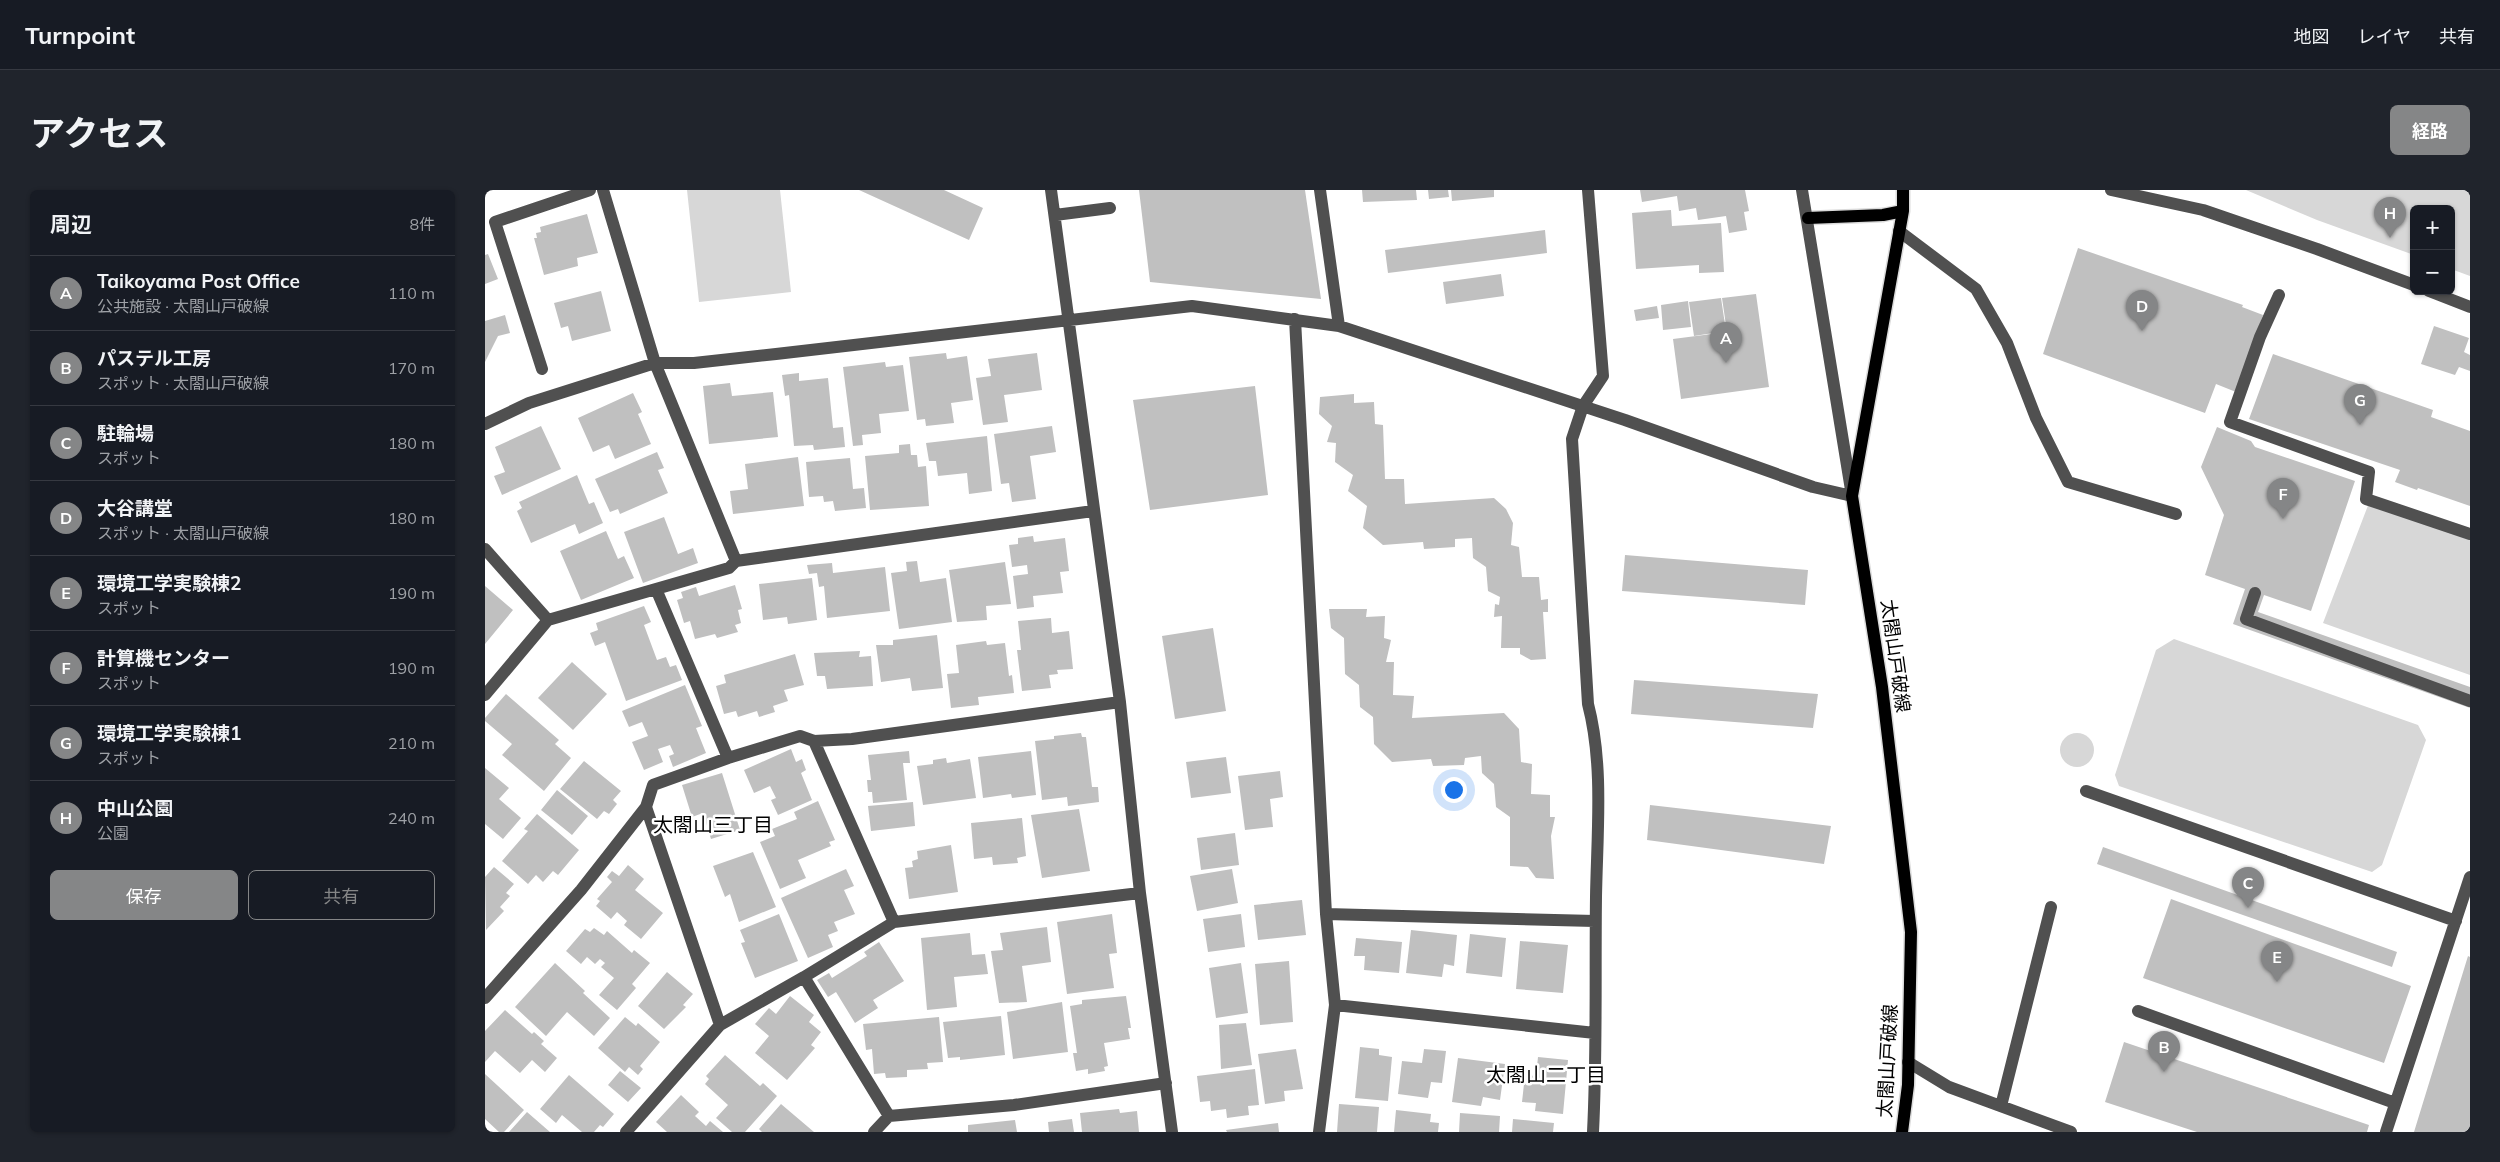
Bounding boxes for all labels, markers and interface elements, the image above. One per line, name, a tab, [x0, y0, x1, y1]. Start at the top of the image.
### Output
text: Turnpoint	[25, 20, 135, 50]
text: 地図	[2294, 25, 2330, 48]
text: レイヤ	[2358, 25, 2411, 48]
text: 共有	[2439, 25, 2475, 48]
button: 経路	[2390, 105, 2470, 155]
text: アクセス	[30, 111, 168, 155]
pin: H	[2374, 197, 2406, 238]
map controls	[2410, 205, 2455, 295]
button: +	[2410, 205, 2455, 250]
text: 周辺	[50, 211, 92, 237]
text: 8件	[409, 214, 435, 234]
button: −	[2410, 250, 2455, 295]
text: Taikoyama Post Office	[97, 269, 300, 293]
text: A	[60, 283, 72, 303]
text: 110 m	[388, 283, 435, 303]
pin: D	[2126, 290, 2158, 331]
text: 公共施設 · 太閤山戸破線	[97, 296, 269, 316]
pin: A	[1710, 322, 1742, 363]
text: パステル工房	[97, 346, 211, 370]
text: B	[60, 358, 72, 378]
text: 170 m	[388, 358, 435, 378]
text: スポット · 太閤山戸破線	[97, 373, 269, 393]
pin: G	[2344, 384, 2376, 425]
text: 駐輪場	[97, 421, 154, 445]
text: C	[61, 433, 71, 453]
text: 180 m	[388, 433, 435, 453]
text: スポット	[97, 448, 161, 468]
pin: F	[2267, 478, 2299, 519]
text: 大谷講堂	[97, 496, 173, 520]
text: D	[60, 508, 72, 528]
text: 180 m	[388, 508, 435, 528]
text: スポット · 太閤山戸破線	[97, 523, 269, 543]
text: 環境工学実験棟2	[97, 571, 241, 595]
text: E	[61, 583, 71, 603]
text: 190 m	[388, 583, 435, 603]
text: スポット	[97, 598, 161, 618]
street label: 太閤山戸破線	[1876, 598, 1916, 714]
text: 計算機センター	[97, 646, 230, 670]
text: F	[61, 658, 71, 678]
text: 190 m	[388, 658, 435, 678]
text: スポット	[97, 673, 161, 693]
text: 環境工学実験棟1	[97, 721, 241, 745]
text: G	[60, 733, 72, 753]
text: 210 m	[388, 733, 435, 753]
text: スポット	[97, 748, 161, 768]
your location	[1441, 777, 1467, 803]
text: 中山公園	[97, 796, 173, 820]
text: H	[60, 808, 72, 828]
text: 240 m	[388, 808, 435, 828]
district label: 太閤山三丁目	[653, 812, 773, 837]
text: 公園	[97, 823, 129, 843]
pin: C	[2232, 867, 2264, 908]
button: 保存	[50, 870, 238, 920]
button: 共有	[248, 870, 435, 920]
pin: E	[2261, 941, 2293, 982]
street label: 太閤山戸破線	[1872, 1003, 1902, 1119]
pin: B	[2148, 1031, 2180, 1072]
district label: 太閤山二丁目	[1486, 1062, 1606, 1087]

